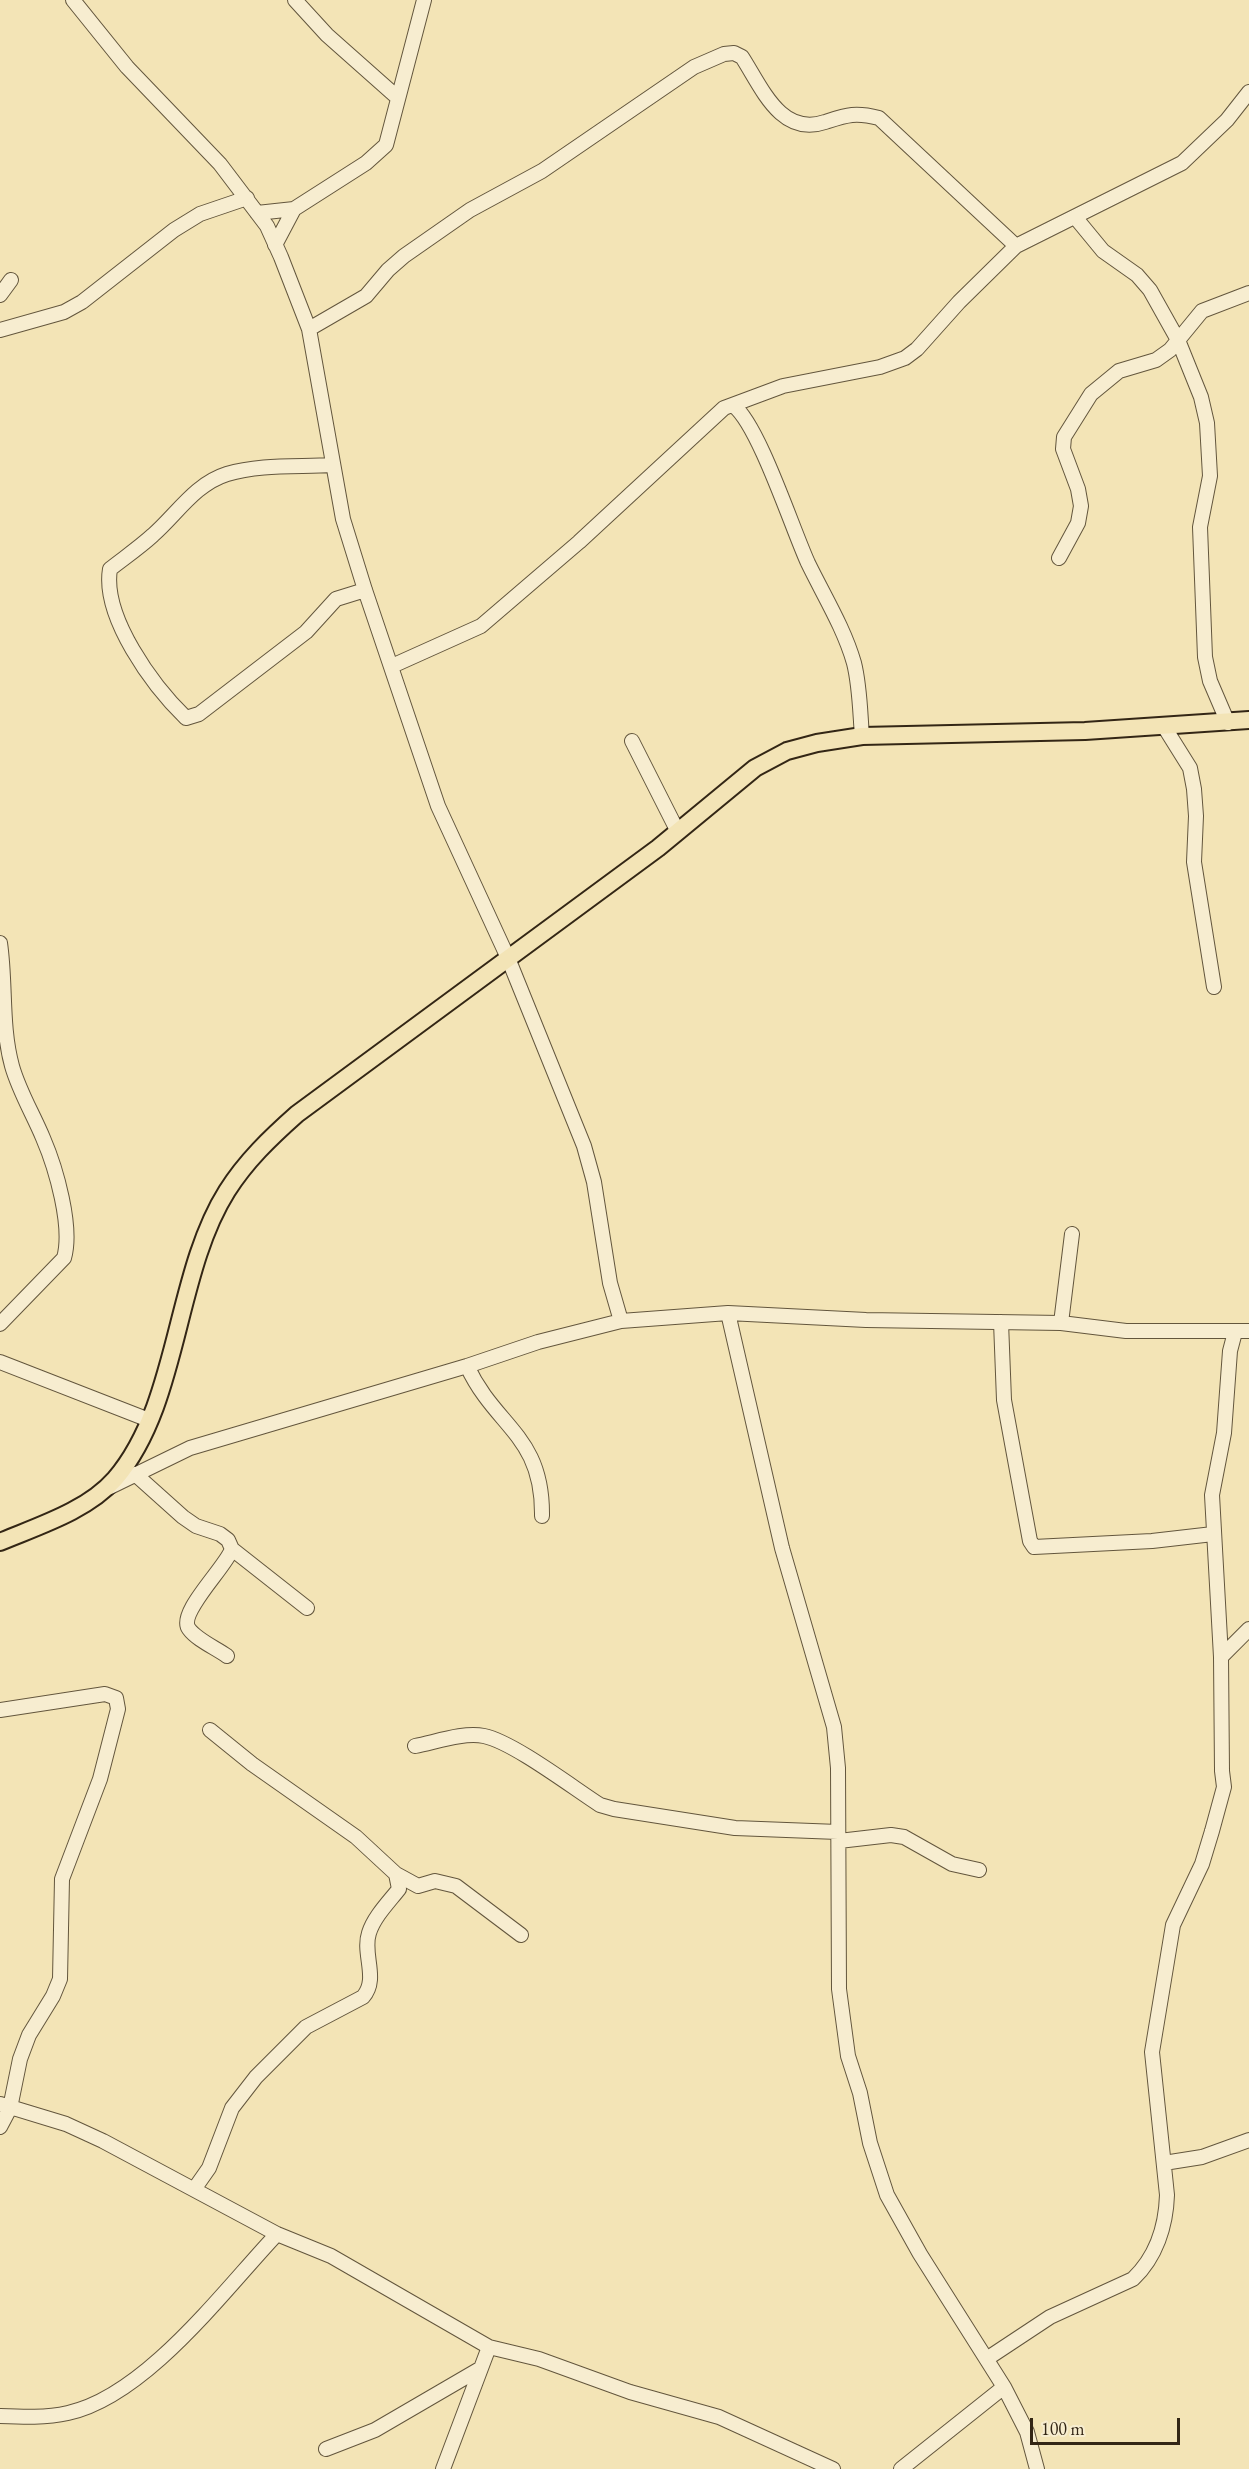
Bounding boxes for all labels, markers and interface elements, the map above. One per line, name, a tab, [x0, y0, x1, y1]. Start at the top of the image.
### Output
scale bar	[1033, 2406, 1183, 2444]
text: 100 m	[1041, 2417, 1085, 2440]

